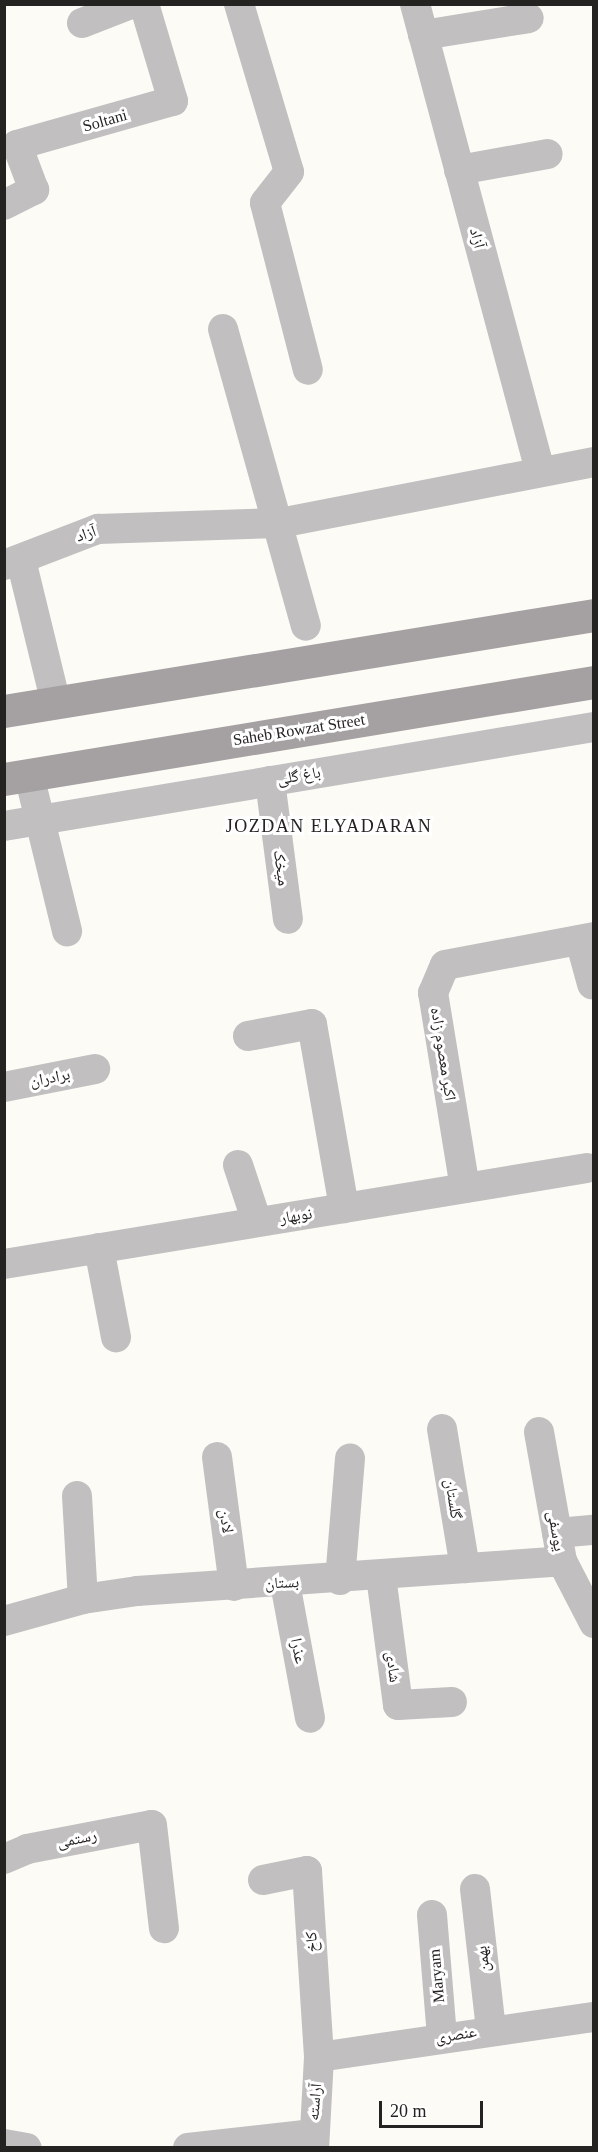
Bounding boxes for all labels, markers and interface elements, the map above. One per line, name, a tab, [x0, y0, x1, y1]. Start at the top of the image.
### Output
street label: Soltani	[81, 106, 129, 136]
street label: آزاد	[465, 226, 489, 250]
street label: آزاد	[73, 522, 99, 546]
street label: Saheb Rowzat Street	[232, 710, 366, 750]
street label: باغ گلی	[276, 763, 322, 789]
district label: JOZDAN ELYADARAN	[226, 815, 432, 837]
street label: میخک	[269, 849, 293, 887]
street label: اکبر معصوم زاده	[426, 1006, 460, 1102]
street label: برادران	[28, 1065, 72, 1091]
street label: نوبهار	[278, 1204, 314, 1228]
street label: گلستان	[440, 1478, 466, 1520]
street label: لادن	[215, 1508, 237, 1534]
street label: یوسفی	[543, 1509, 569, 1553]
street label: بستان	[264, 1573, 300, 1593]
street label: عذرا	[286, 1637, 310, 1665]
street label: شادی	[382, 1650, 404, 1684]
street label: رستمی	[56, 1826, 98, 1852]
street label: کاخ	[302, 1931, 322, 1953]
street label: بهمن	[472, 1945, 494, 1973]
street label: Maryam	[425, 1948, 449, 2004]
street label: عنصری	[434, 2022, 478, 2048]
street label: آراسته	[304, 2083, 326, 2121]
scale bar	[382, 2089, 486, 2127]
text: 20 m	[390, 2101, 427, 2121]

